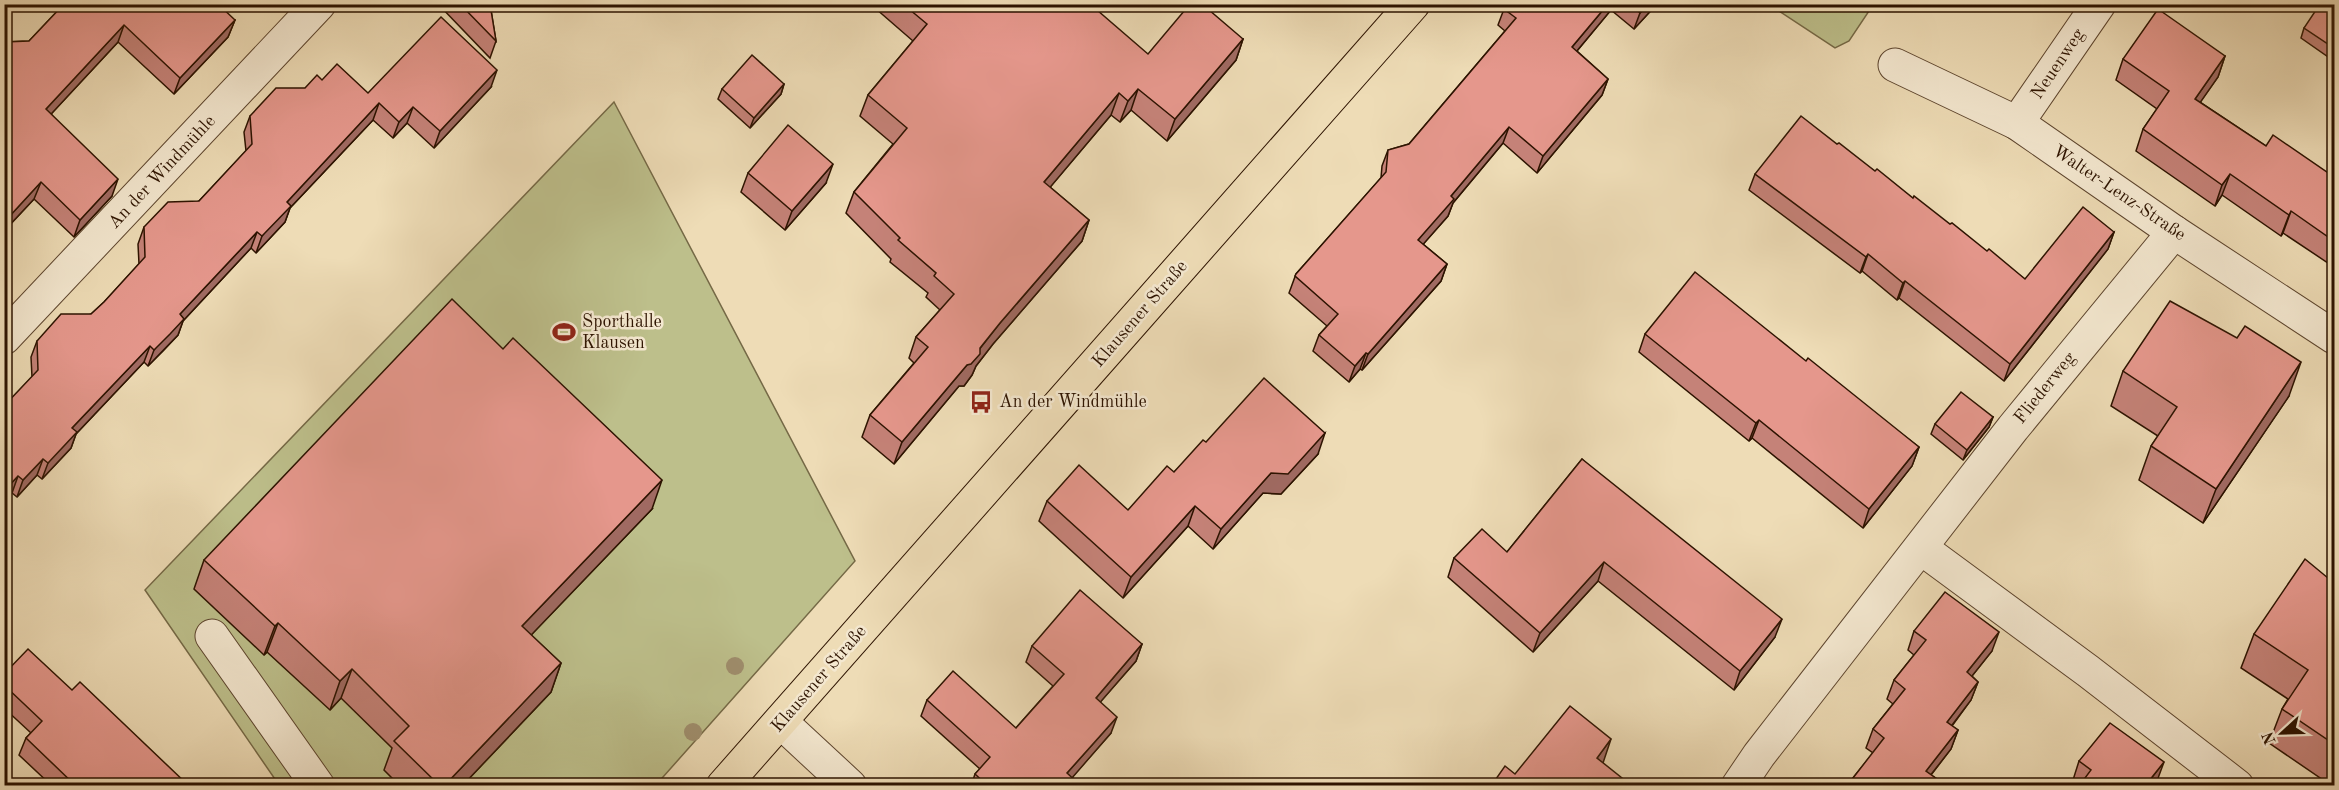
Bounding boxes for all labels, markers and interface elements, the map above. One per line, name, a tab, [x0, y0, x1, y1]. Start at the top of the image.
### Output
street label: Neuenweg	[2028, 25, 2088, 103]
street label: An der Windmühle	[105, 112, 219, 232]
street label: Walter-Lenz-Straße	[2049, 142, 2189, 244]
street label: Klausener Straße	[1089, 257, 1191, 371]
place label: Sporthalle Klausen	[582, 313, 662, 352]
sports icon: Sporthalle Klausen	[551, 319, 577, 345]
street label: Fliederweg	[2011, 349, 2079, 427]
bus stop icon: An der Windmühle	[968, 389, 994, 415]
place label: An der Windmühle	[999, 393, 1147, 411]
street label: Klausener Straße	[768, 622, 870, 736]
north arrow	[2252, 703, 2312, 763]
text: N	[2260, 728, 2280, 747]

